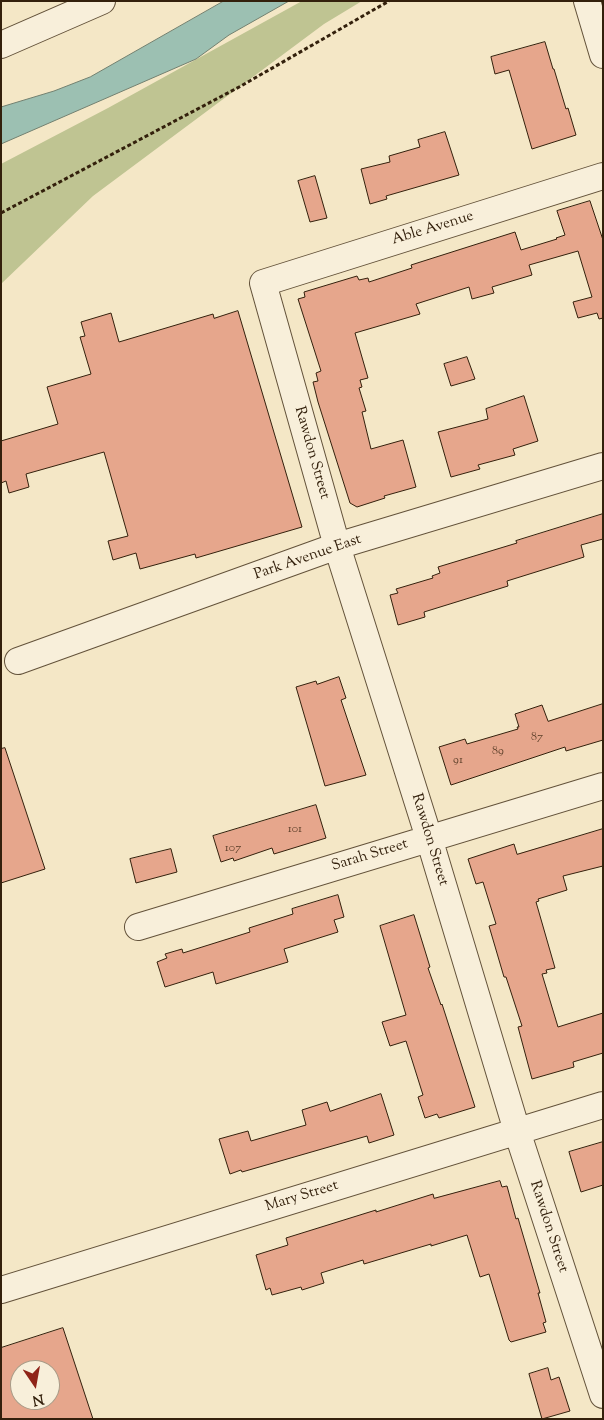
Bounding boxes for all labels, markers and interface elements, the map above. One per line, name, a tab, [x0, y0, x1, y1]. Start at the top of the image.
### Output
street label: Able Avenue	[390, 208, 476, 250]
street label: Rawdon Street	[289, 405, 333, 501]
street label: Park Avenue East	[252, 531, 364, 585]
house number: 87	[531, 731, 543, 745]
house number: 89	[492, 745, 504, 759]
house number: 91	[453, 754, 463, 768]
street label: Rawdon Street	[406, 792, 452, 888]
house number: 101	[288, 823, 302, 837]
street label: Sarah Street	[330, 836, 410, 876]
house number: 107	[225, 842, 241, 856]
street label: Mary Street	[263, 1177, 341, 1217]
street label: Rawdon Street	[525, 1179, 571, 1275]
north arrow	[10, 1360, 60, 1410]
text: N	[30, 1388, 45, 1410]

